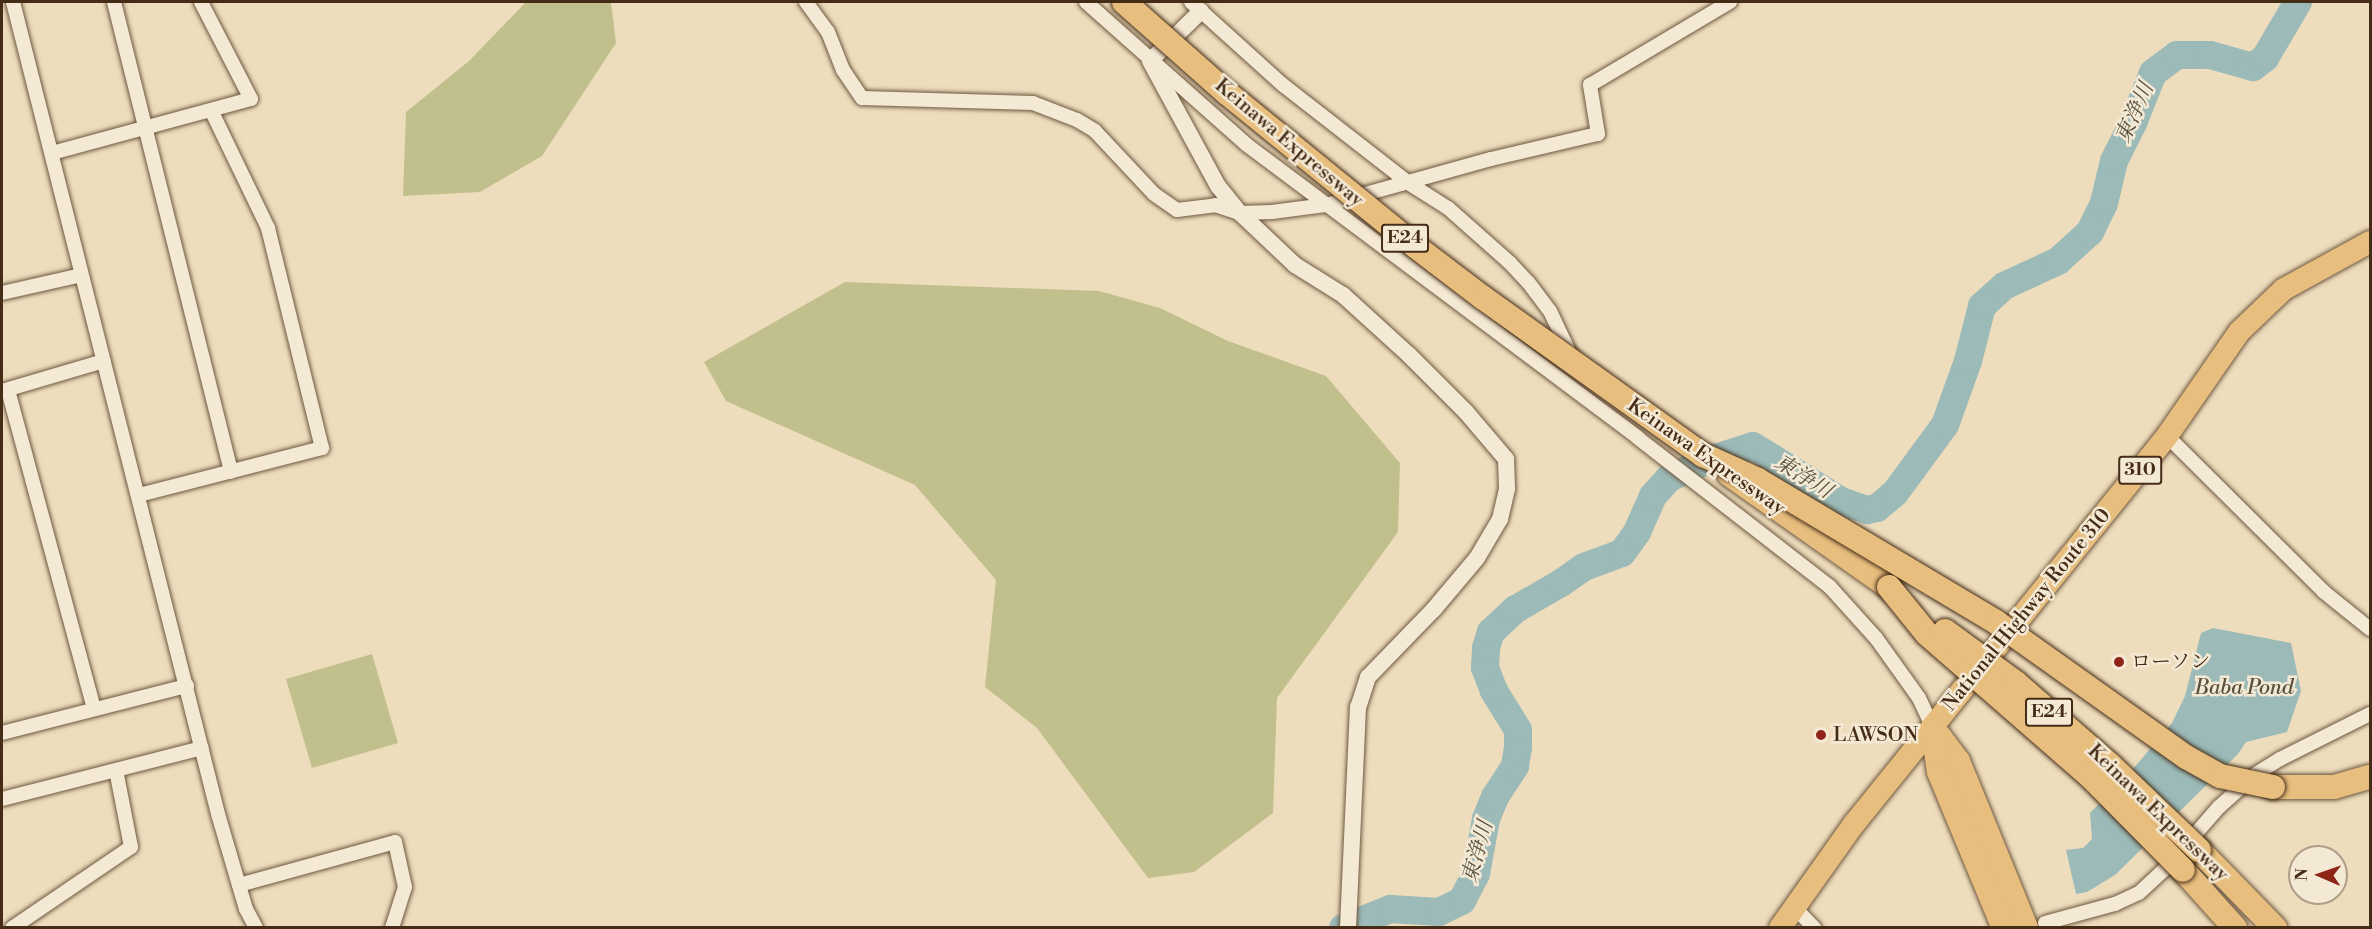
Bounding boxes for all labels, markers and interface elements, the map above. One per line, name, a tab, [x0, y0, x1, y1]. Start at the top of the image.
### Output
street label: Keinawa Expressway	[1210, 74, 1368, 212]
water label: 東浄川	[2111, 79, 2159, 147]
road number: E24	[1381, 223, 1429, 253]
street label: Keinawa Expressway	[1623, 394, 1789, 520]
water label: 東浄川	[1770, 450, 1836, 504]
road number: 310	[2118, 455, 2162, 485]
street label: National Highway Route 310	[1938, 504, 2116, 716]
place label: ローソン	[2131, 650, 2211, 674]
marker: ローソン	[2112, 655, 2126, 669]
water label: Baba Pond	[2194, 675, 2294, 701]
road number: E24	[2025, 697, 2073, 727]
place label: LAWSON	[1833, 723, 1918, 747]
marker: LAWSON	[1814, 728, 1828, 742]
street label: Keinawa Expressway	[2082, 739, 2234, 887]
water label: 東浄川	[1457, 818, 1499, 886]
north arrow	[2288, 845, 2348, 905]
text: N	[2292, 868, 2312, 881]

